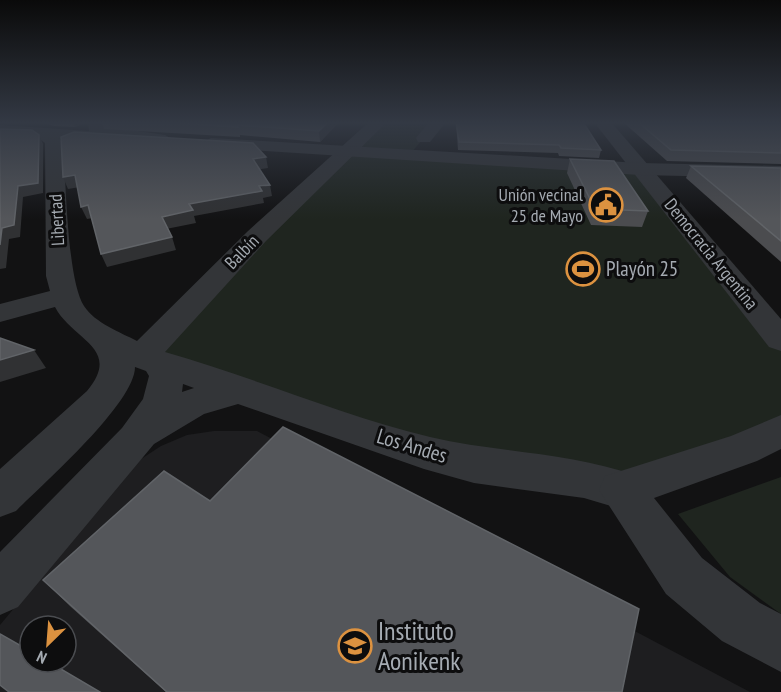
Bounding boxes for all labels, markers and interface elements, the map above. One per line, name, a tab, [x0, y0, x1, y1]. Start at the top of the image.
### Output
place label: Unión vecinal 25 de Mayo	[499, 183, 584, 227]
public building icon: Unión vecinal 25 de Mayo	[588, 187, 624, 223]
street label: Libertad	[44, 193, 69, 247]
street label: Democracia Argentina	[660, 193, 763, 314]
street label: Balbín	[220, 229, 264, 274]
sports icon: Playón 25	[565, 251, 601, 287]
place label: Playón 25	[606, 255, 678, 282]
street label: Los Andes	[374, 422, 450, 469]
north arrow	[18, 614, 78, 674]
place label: Instituto Aonikenk	[378, 614, 460, 677]
school or university icon: Instituto Aonikenk	[337, 628, 373, 664]
text: N	[34, 647, 50, 668]

